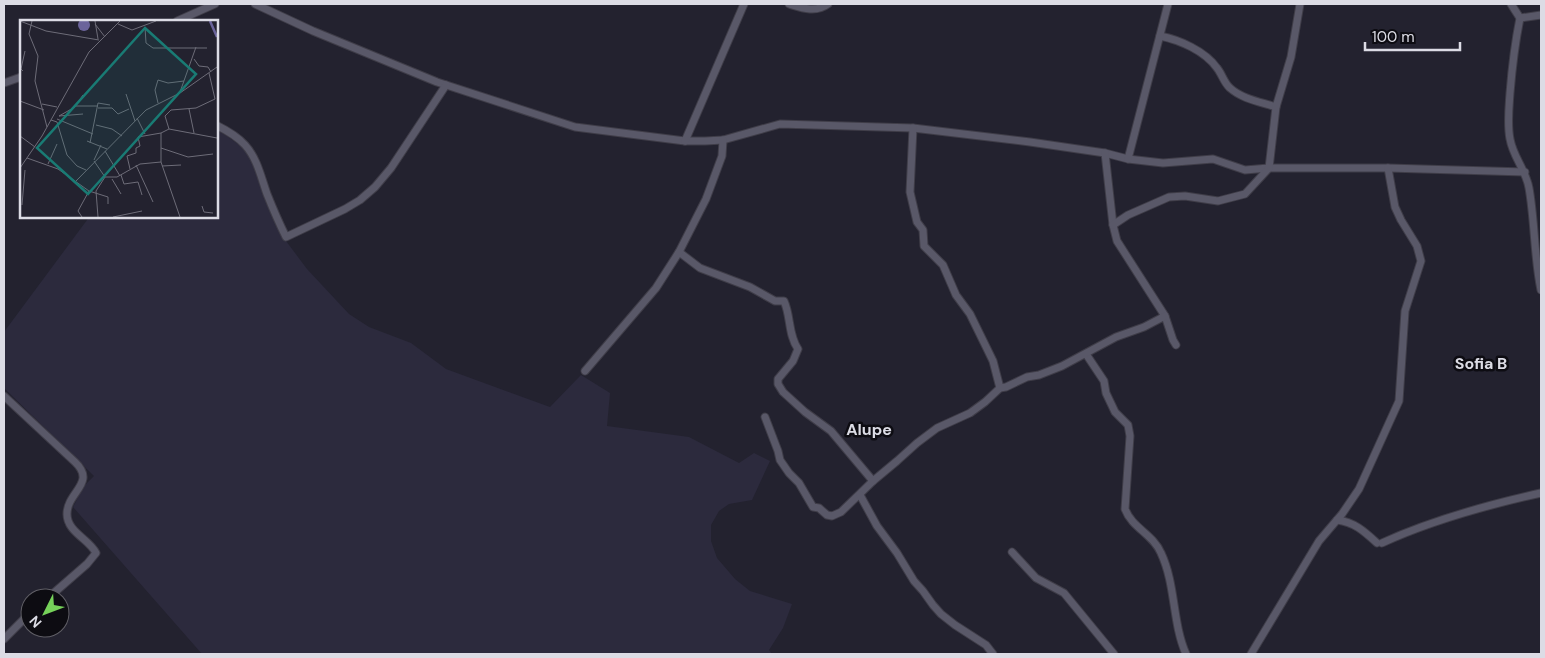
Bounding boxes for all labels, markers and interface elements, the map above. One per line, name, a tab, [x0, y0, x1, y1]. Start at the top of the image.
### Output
inset map	[20, 20, 218, 218]
scale bar	[1365, 20, 1460, 52]
text: 100 m	[1372, 27, 1415, 47]
district label: Sofia B	[1455, 353, 1507, 374]
district label: Alupe	[846, 419, 892, 440]
north arrow	[20, 588, 70, 638]
text: N	[25, 612, 45, 632]

